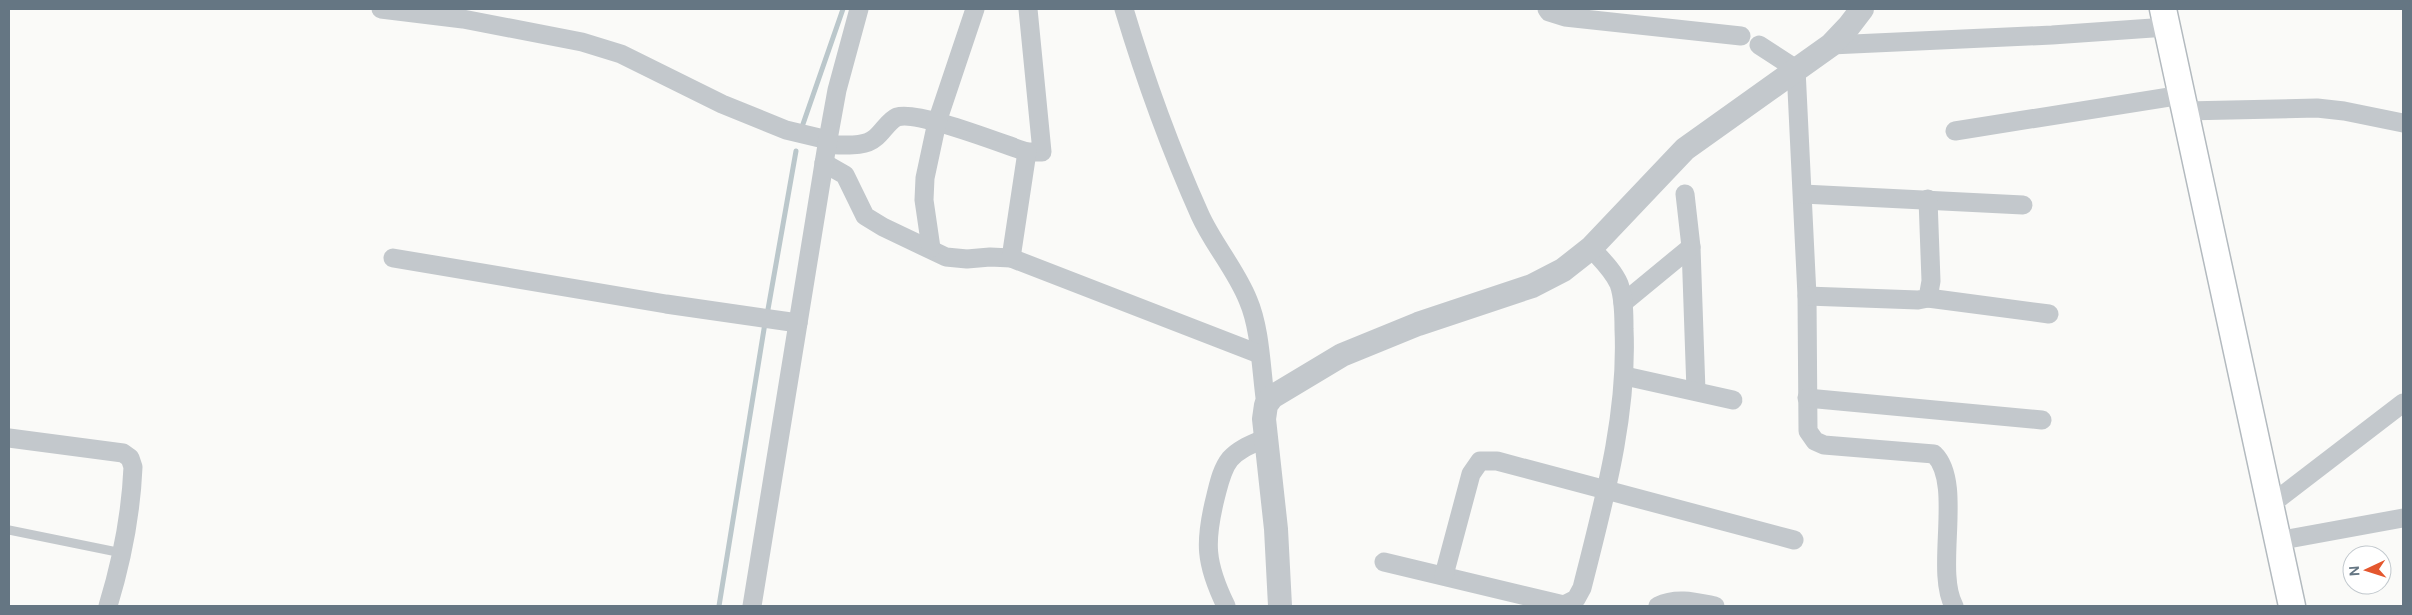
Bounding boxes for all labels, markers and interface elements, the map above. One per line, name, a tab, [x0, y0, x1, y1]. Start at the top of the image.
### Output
north arrow	[2342, 545, 2392, 595]
text: N	[2345, 565, 2363, 577]

